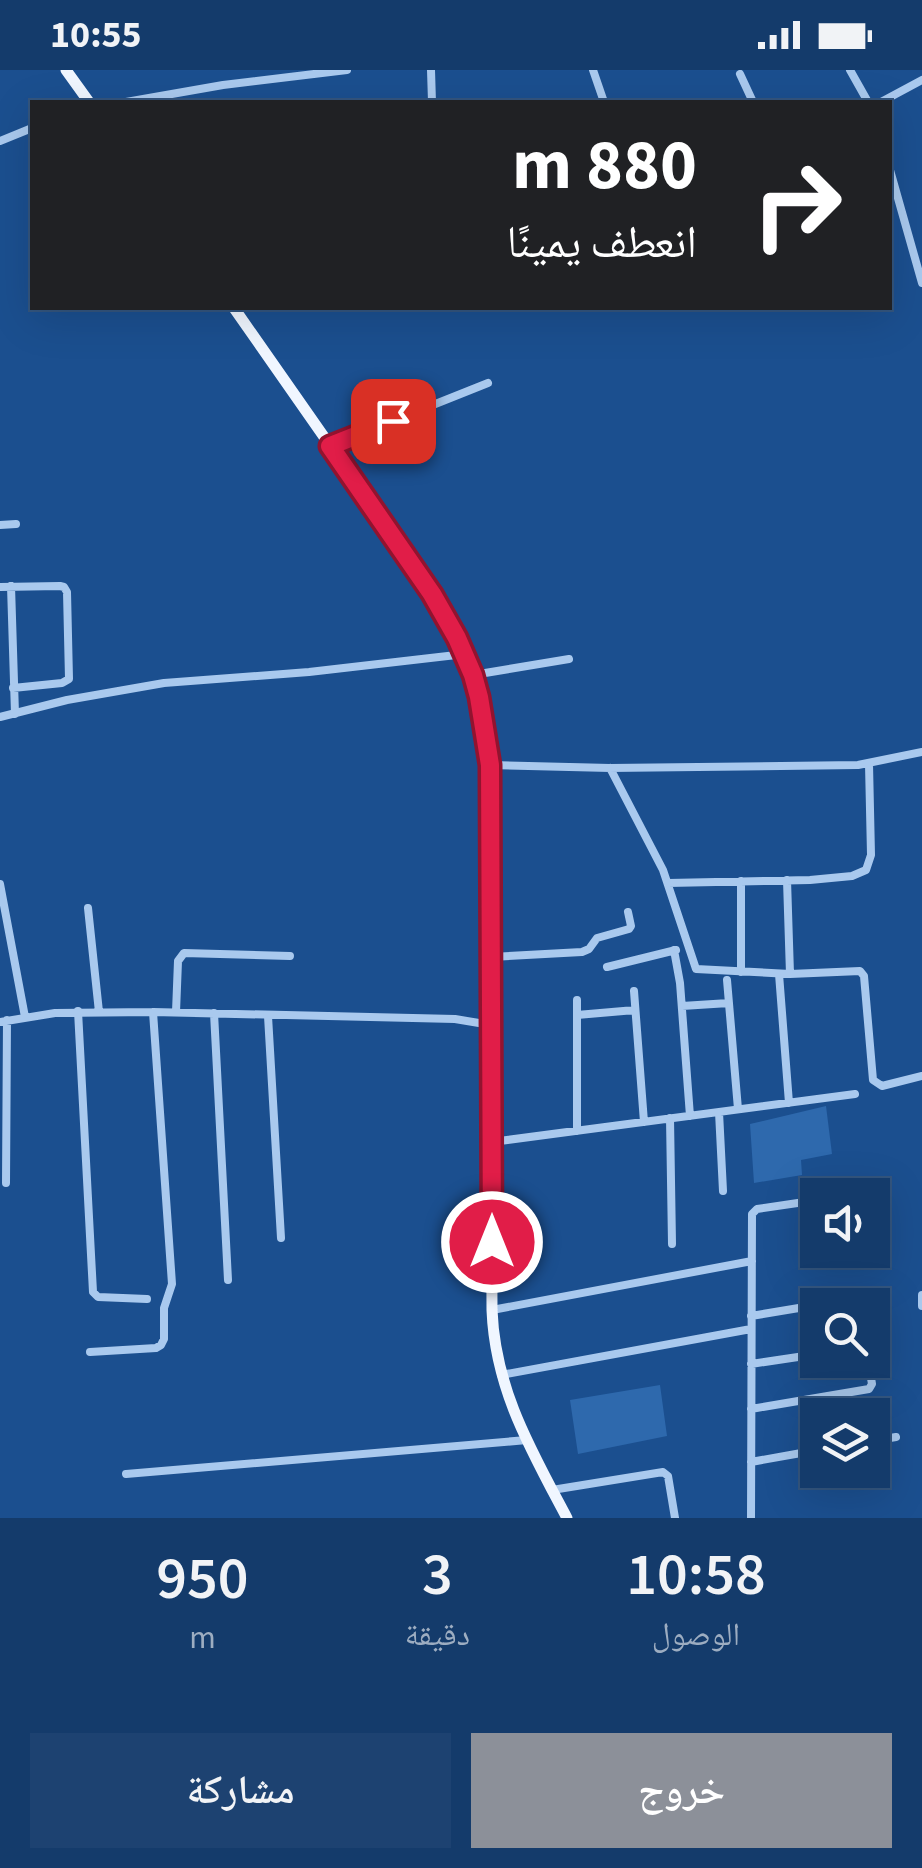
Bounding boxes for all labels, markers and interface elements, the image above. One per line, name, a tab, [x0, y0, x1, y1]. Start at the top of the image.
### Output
text: 10:55	[50, 8, 142, 62]
text: 880 m	[512, 116, 697, 216]
icon: right	[732, 140, 862, 270]
text: انعطف يمينًا	[506, 211, 697, 275]
pin	[351, 379, 436, 464]
icon: arrive	[366, 394, 421, 449]
map controls	[800, 1178, 890, 1488]
button: sound	[800, 1178, 890, 1268]
position arrow	[440, 1190, 544, 1294]
button: search	[800, 1288, 890, 1378]
button: layers	[800, 1398, 890, 1488]
text: 3	[422, 1533, 453, 1618]
text: 10:58	[626, 1533, 766, 1618]
text: 950	[156, 1537, 249, 1622]
text: دقيقة	[405, 1612, 470, 1658]
text: الوصول	[652, 1612, 740, 1658]
text: m	[189, 1615, 216, 1661]
button: مشاركة	[30, 1733, 451, 1848]
button: خروج	[471, 1733, 892, 1848]

